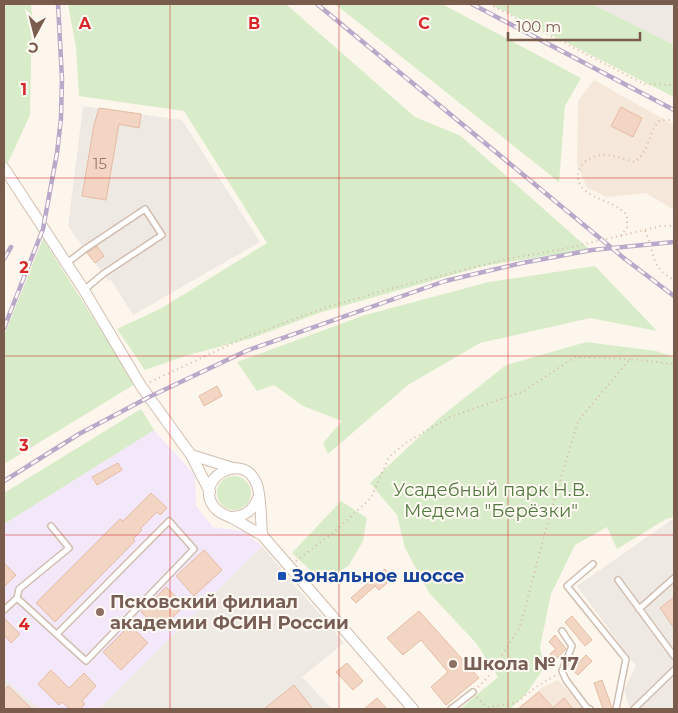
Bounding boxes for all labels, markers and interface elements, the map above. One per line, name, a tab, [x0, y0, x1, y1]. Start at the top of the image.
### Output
north arrow	[10, 10, 60, 60]
scale bar	[508, 10, 640, 42]
text: A	[78, 14, 92, 33]
text: B	[248, 14, 260, 33]
text: C	[418, 14, 430, 33]
text: 100 m	[516, 17, 561, 36]
text: С	[27, 38, 40, 57]
text: 1	[21, 80, 27, 99]
house number: 15	[93, 154, 107, 173]
text: 2	[19, 258, 29, 277]
text: 3	[18, 436, 29, 455]
park label: Усадебный парк Н.В. Медема "Берёзки"	[393, 479, 589, 522]
place label: Зональное шоссе	[291, 565, 465, 587]
marker: Зональное шоссе	[276, 570, 288, 582]
place label: Псковский филиал академии ФСИН России	[110, 591, 349, 634]
marker: Псковский филиал академии ФСИН России	[94, 606, 106, 618]
text: 4	[18, 615, 30, 634]
place label: Школа № 17	[463, 653, 579, 675]
marker: Школа № 17	[447, 658, 459, 670]

